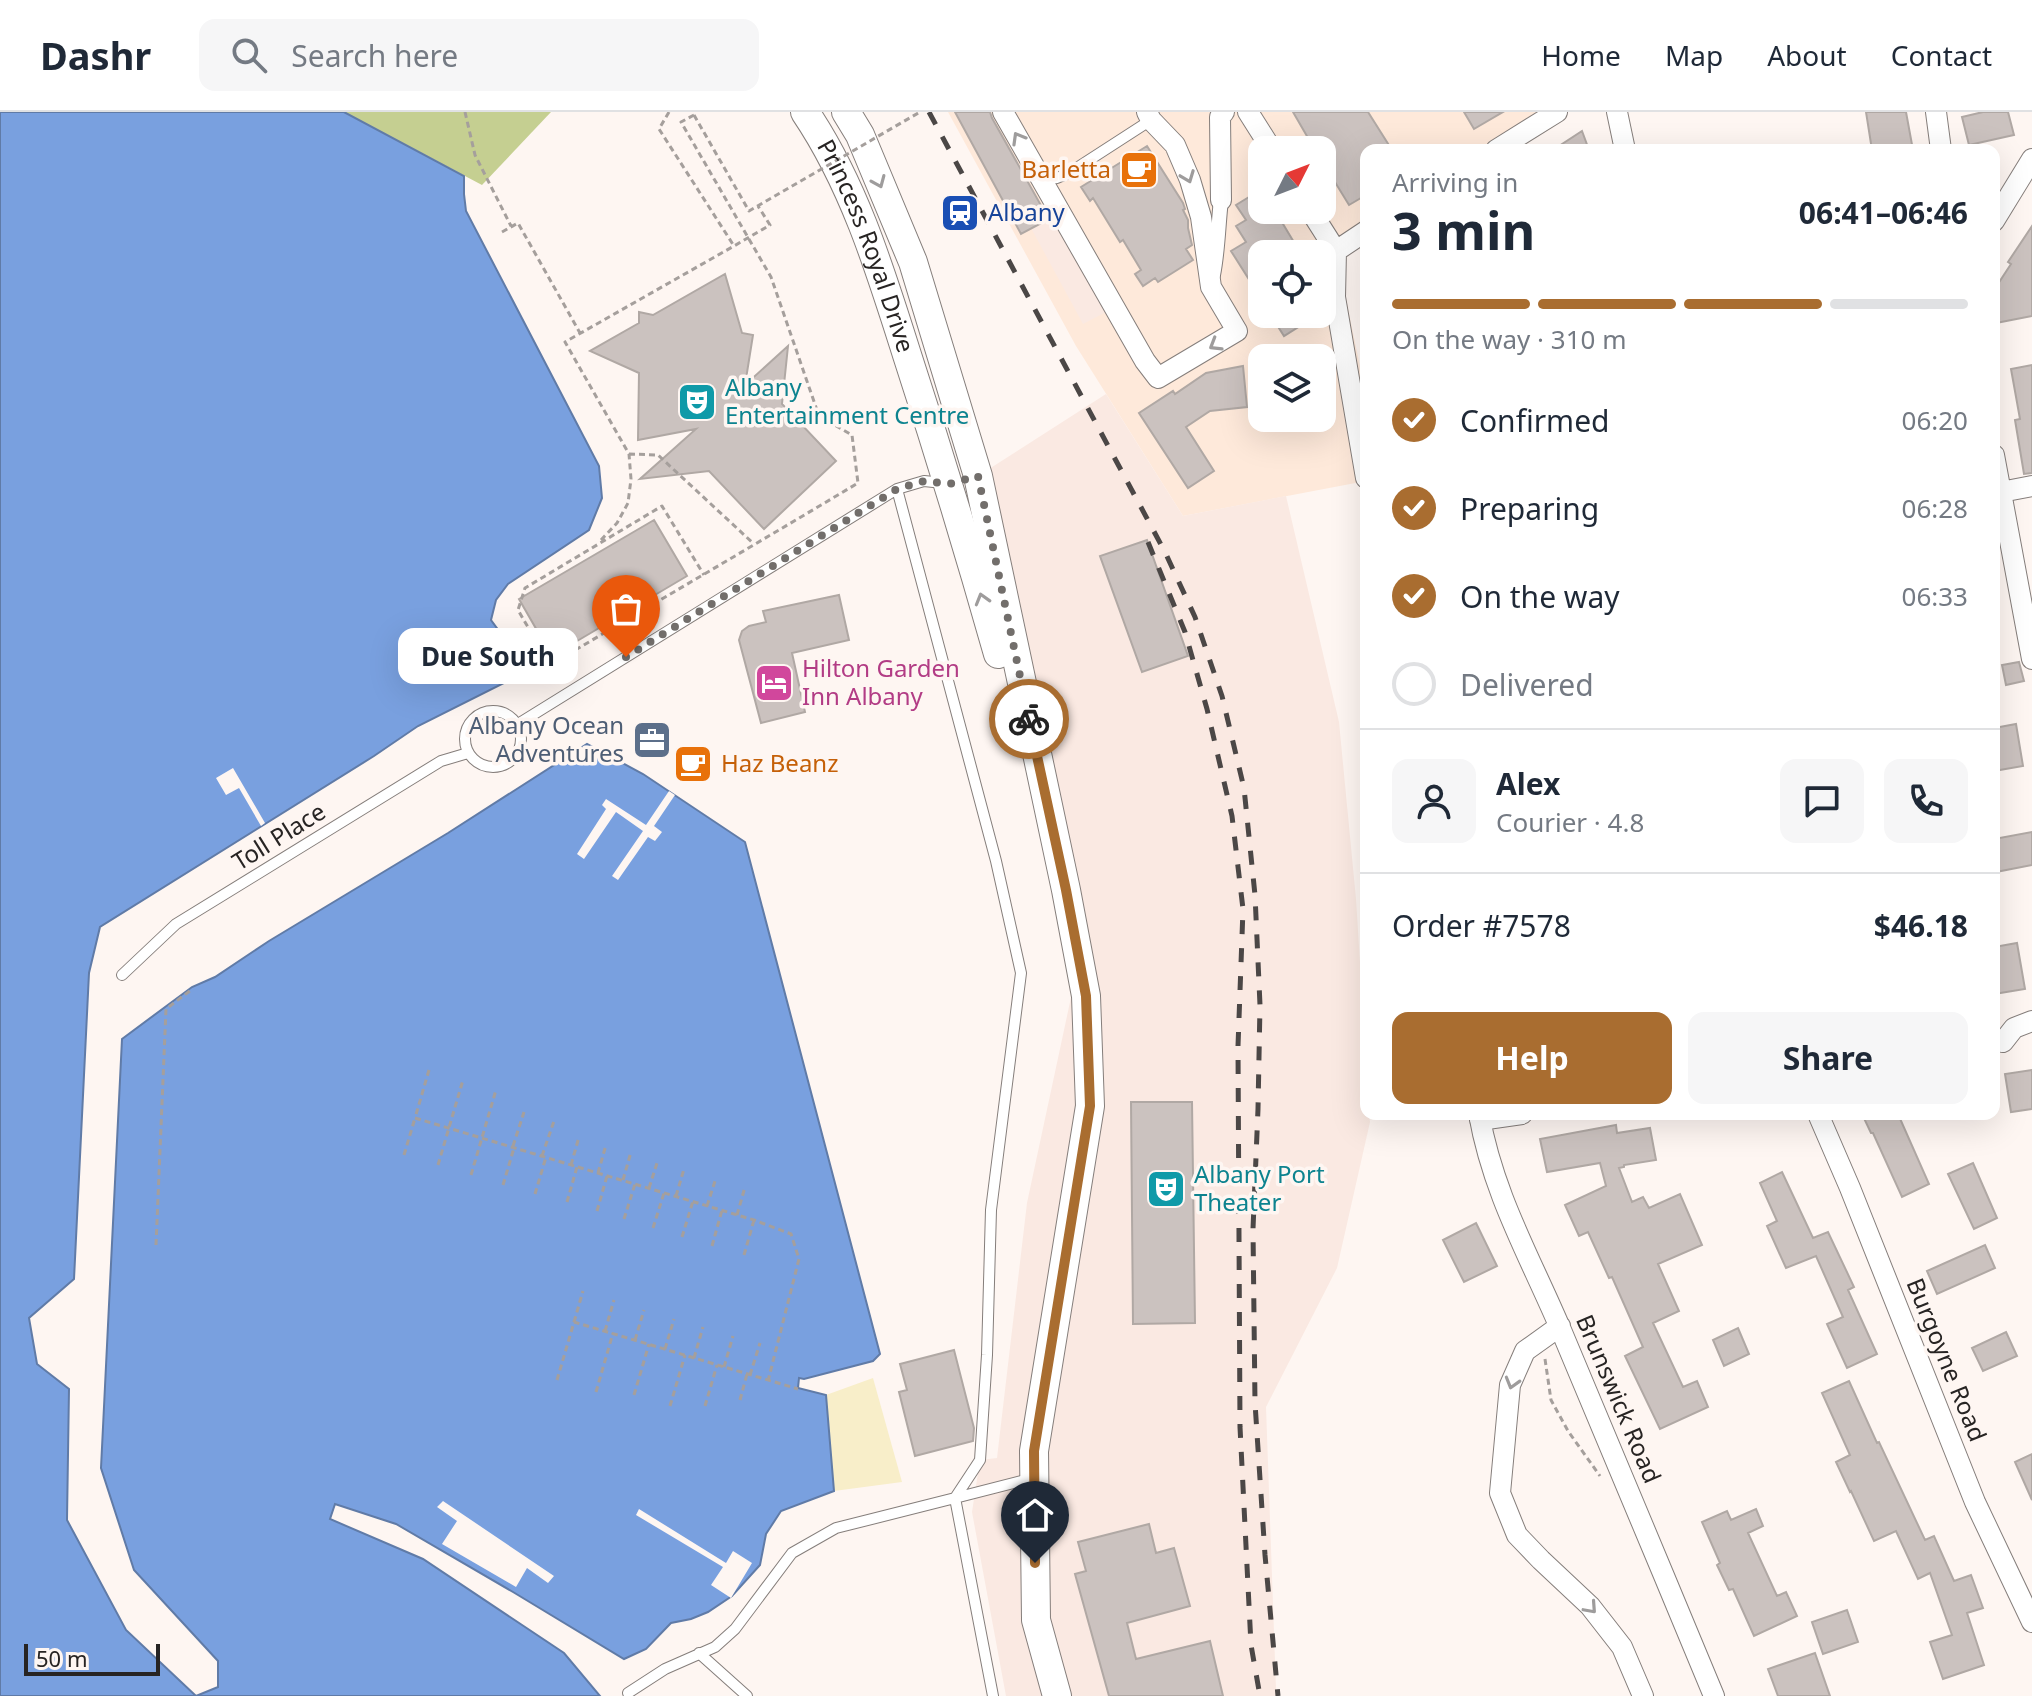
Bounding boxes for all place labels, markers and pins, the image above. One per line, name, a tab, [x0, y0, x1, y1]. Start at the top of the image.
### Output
cafe icon: Barletta	[1118, 149, 1160, 191]
place label: Barletta	[1022, 152, 1111, 185]
station icon: Albany	[939, 192, 981, 234]
place label: Albany	[988, 195, 1066, 228]
place label: Albany Entertainment Centre	[725, 370, 969, 431]
theatre icon: Albany Entertainment Centre	[676, 381, 718, 423]
pin	[592, 575, 660, 657]
callout: Due South	[398, 629, 578, 685]
place label: Hilton Garden Inn Albany	[802, 651, 960, 712]
hotel icon: Hilton Garden Inn Albany	[753, 662, 795, 704]
place label: Albany Ocean Adventures	[469, 708, 624, 769]
office icon: Albany Ocean Adventures	[631, 719, 673, 761]
cafe icon: Haz Beanz	[672, 743, 714, 785]
place label: Haz Beanz	[721, 746, 838, 779]
place label: Albany Port Theater	[1194, 1157, 1325, 1218]
theatre icon: Albany Port Theater	[1145, 1168, 1187, 1210]
pin	[1001, 1481, 1069, 1563]

